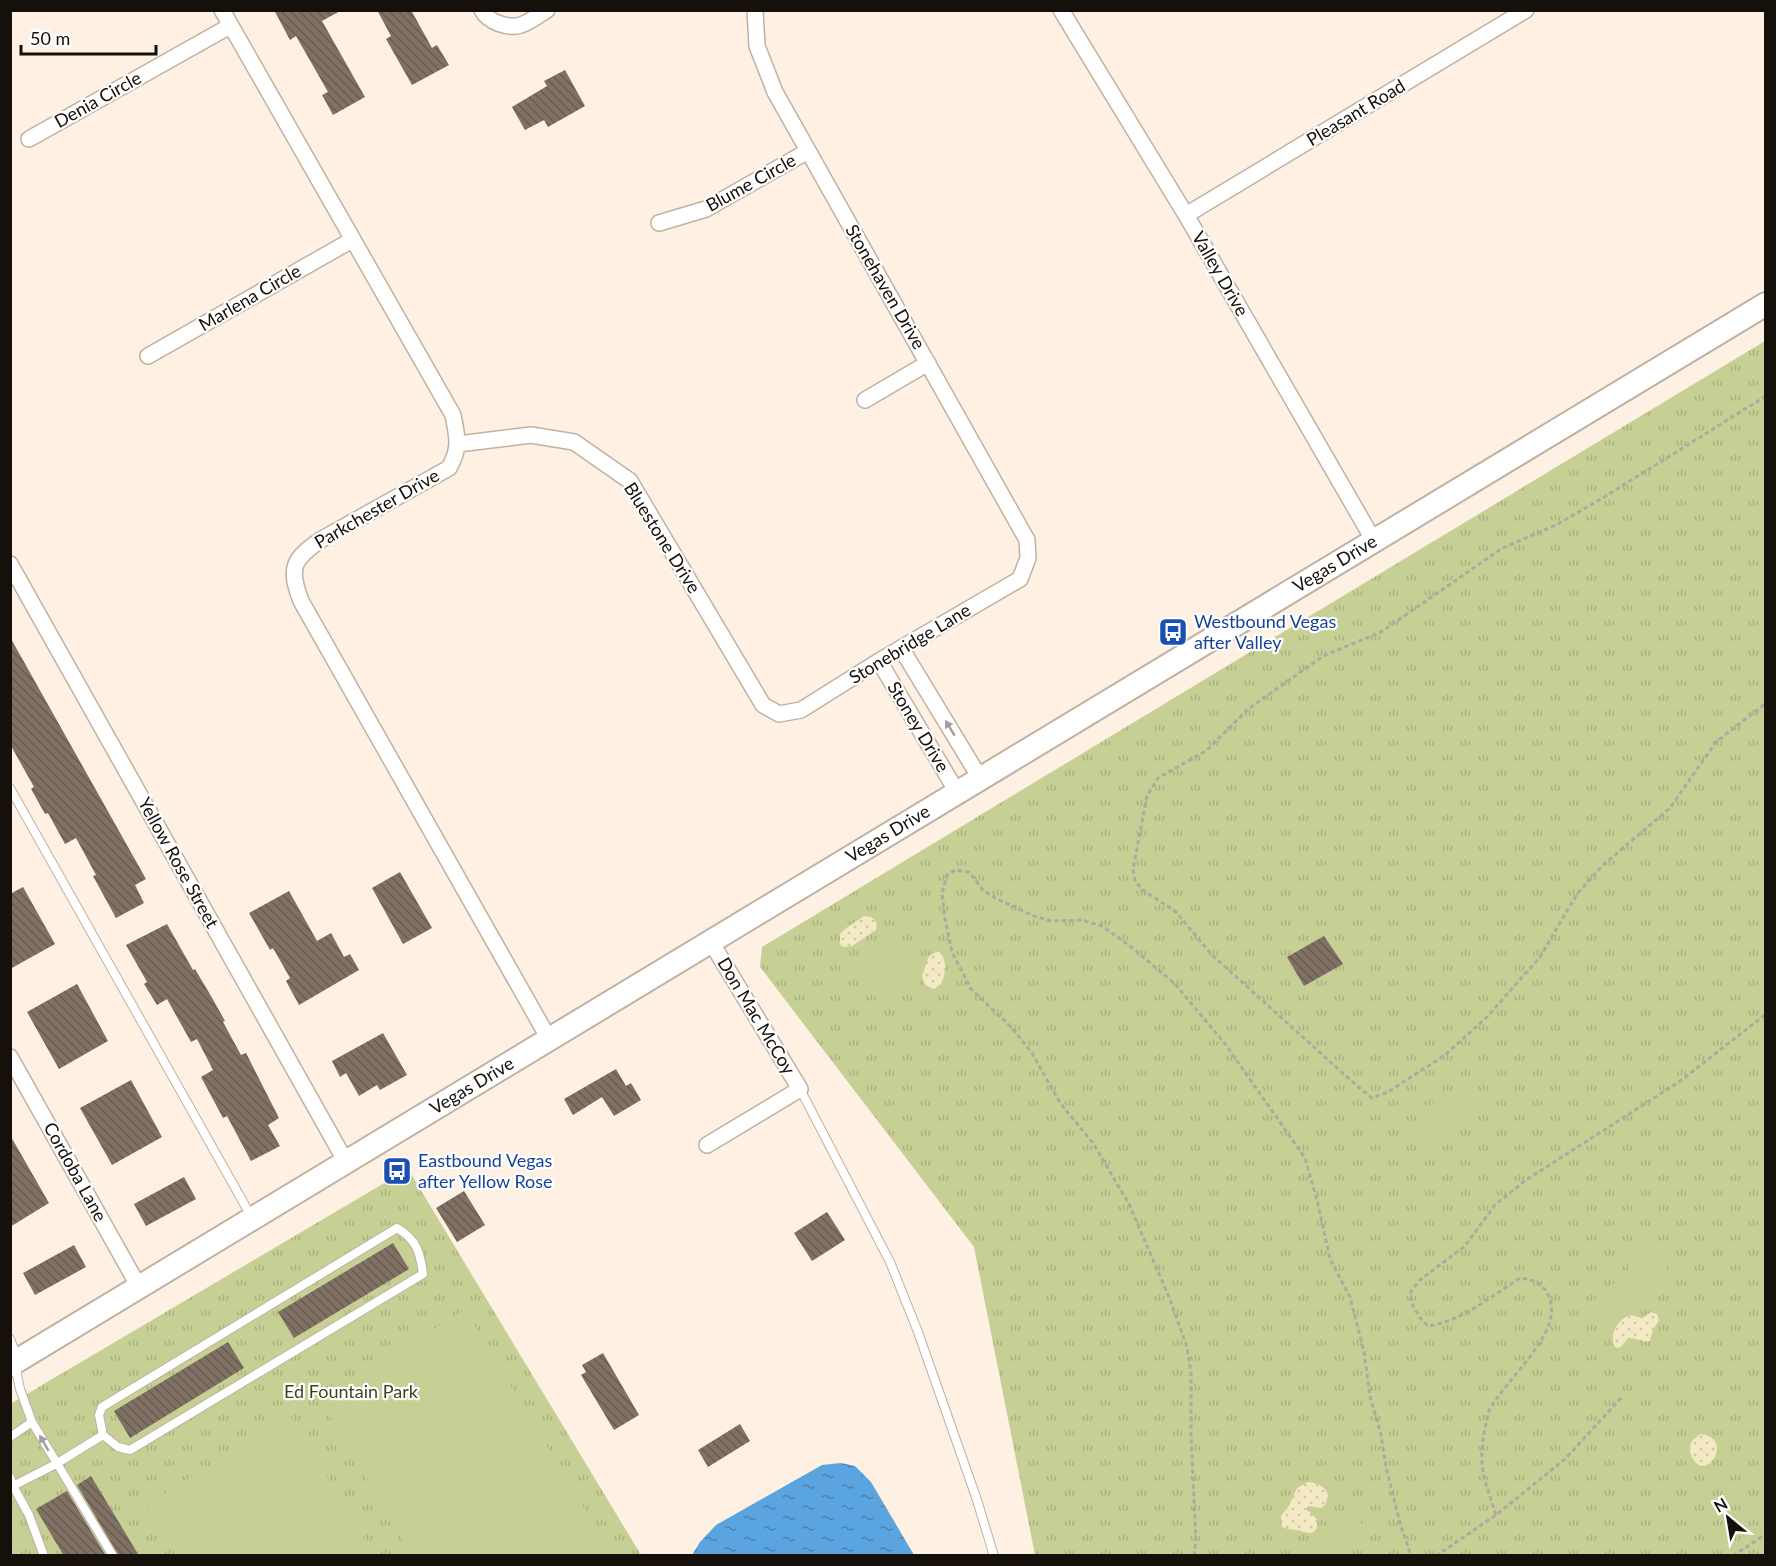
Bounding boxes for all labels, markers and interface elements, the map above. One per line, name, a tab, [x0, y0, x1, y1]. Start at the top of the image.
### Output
scale bar	[21, 18, 156, 56]
text: 50 m	[30, 27, 70, 49]
street label: Denia Circle	[50, 66, 145, 132]
street label: Pleasant Road	[1302, 74, 1409, 150]
street label: Blume Circle	[702, 148, 799, 216]
street label: Stonehaven Drive	[841, 220, 931, 353]
street label: Valley Drive	[1188, 227, 1254, 320]
street label: Marlena Circle	[195, 259, 304, 335]
street label: Parkchester Drive	[310, 464, 443, 553]
street label: Bluestone Drive	[620, 478, 706, 597]
street label: Vegas Drive	[1289, 530, 1380, 597]
street label: Stonebridge Lane	[845, 598, 974, 688]
place label: Westbound Vegas after Valley	[1194, 610, 1336, 653]
bus stop icon: Westbound Vegas after Valley	[1157, 616, 1189, 648]
street label: Stoney Drive	[883, 677, 954, 776]
one-way arrow	[945, 719, 955, 736]
street label: Yellow Rose Street	[134, 793, 224, 932]
street label: Vegas Drive	[842, 800, 933, 867]
street label: Don Mac McCoy	[713, 953, 801, 1079]
street label: Vegas Drive	[426, 1052, 517, 1119]
street label: Cordoba Lane	[40, 1118, 112, 1225]
place label: Eastbound Vegas after Yellow Rose	[418, 1149, 553, 1192]
bus stop icon: Eastbound Vegas after Yellow Rose	[381, 1155, 413, 1187]
park label: Ed Fountain Park	[284, 1380, 419, 1402]
one-way arrow	[39, 1435, 50, 1451]
north arrow	[1698, 1488, 1758, 1548]
text: N	[1710, 1493, 1730, 1516]

